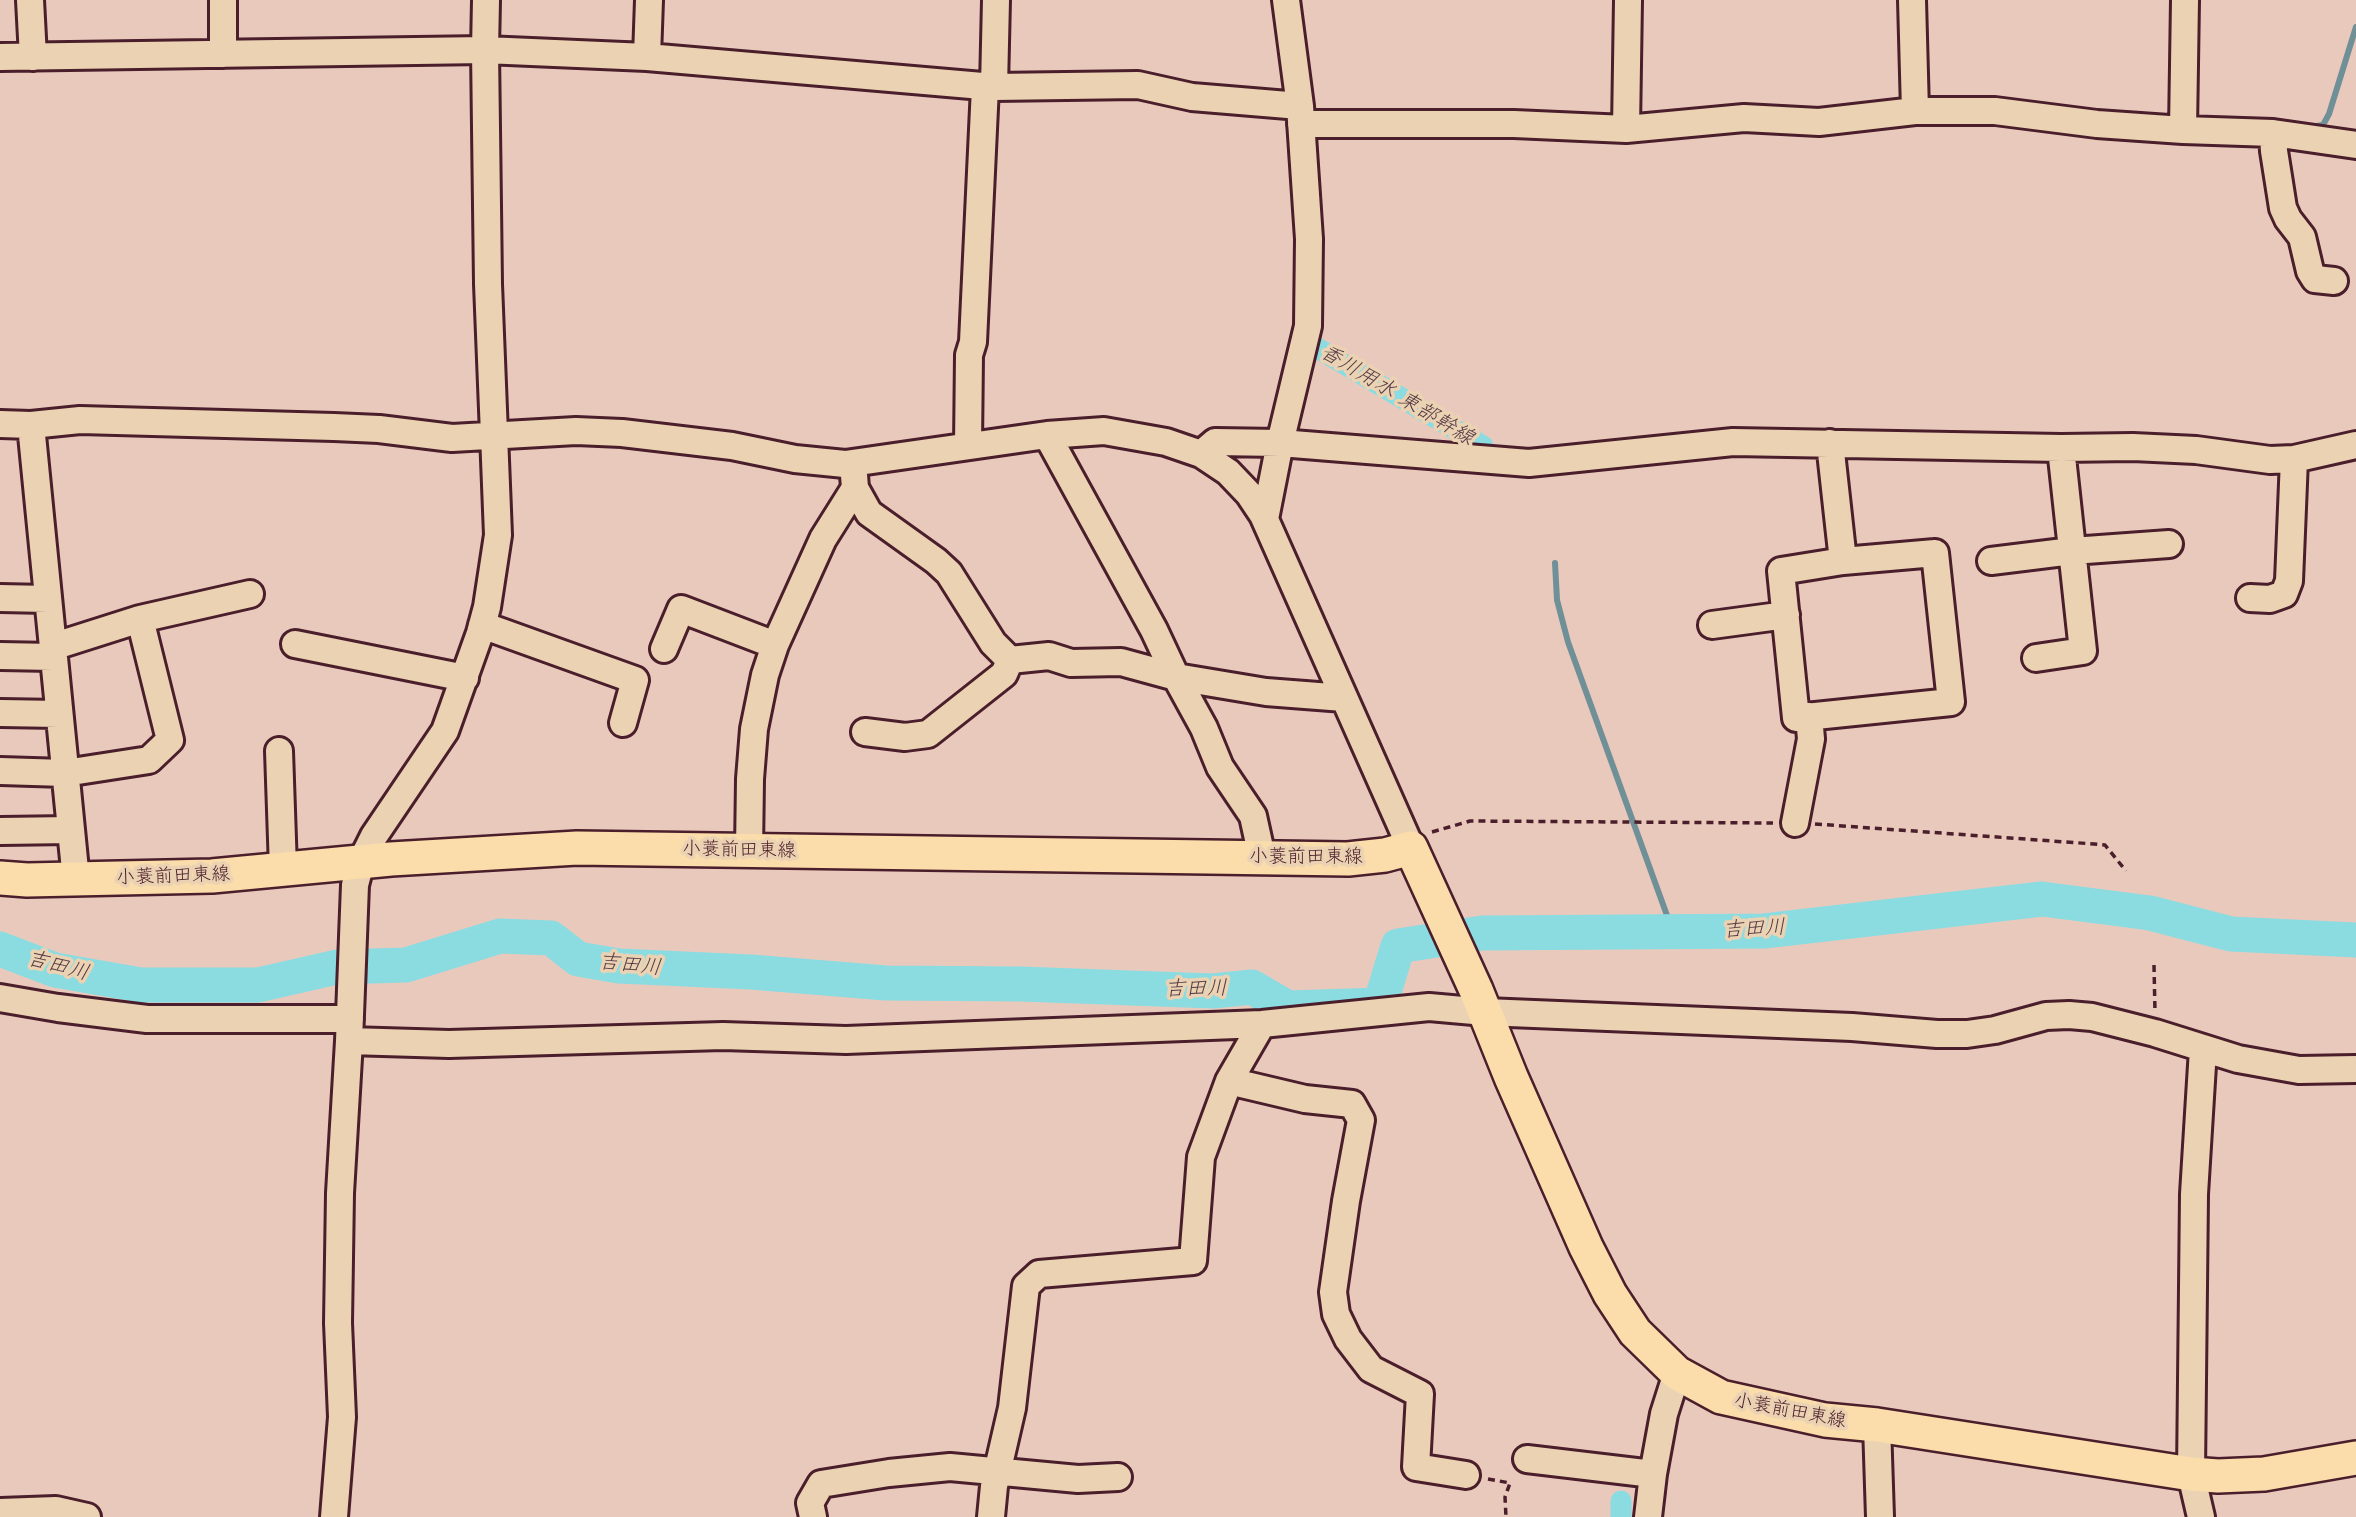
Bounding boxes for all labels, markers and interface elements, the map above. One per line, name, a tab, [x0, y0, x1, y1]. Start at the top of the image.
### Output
water label: 香川用水 東部幹線	[1316, 339, 1478, 451]
street label: 小蓑前田東線	[682, 838, 796, 862]
street label: 小蓑前田東線	[1249, 846, 1363, 868]
street label: 小蓑前田東線	[116, 863, 230, 889]
water label: 吉田川	[1722, 915, 1786, 943]
water label: 吉田川	[24, 946, 92, 986]
water label: 吉田川	[597, 949, 663, 981]
water label: 吉田川	[1164, 976, 1228, 1002]
street label: 小蓑前田東線	[1732, 1389, 1848, 1433]

